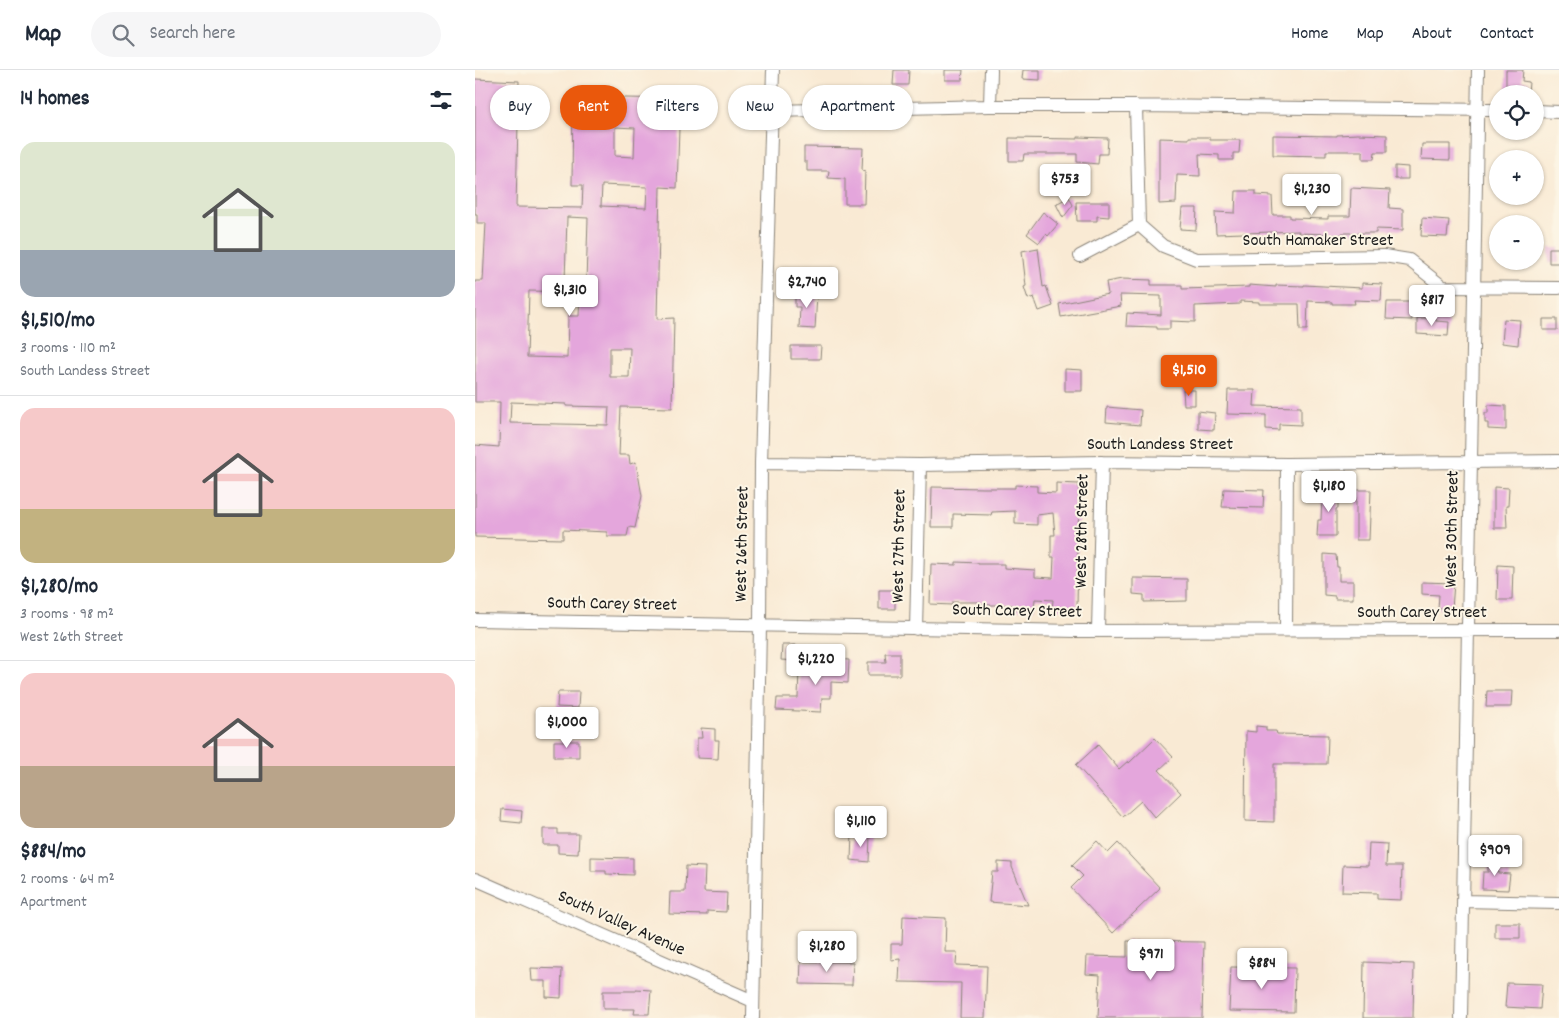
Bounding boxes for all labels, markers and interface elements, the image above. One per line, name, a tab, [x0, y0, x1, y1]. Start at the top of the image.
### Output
search box	[91, 12, 441, 57]
text: Map	[25, 18, 61, 52]
icon: search	[109, 21, 137, 49]
text: Search here	[149, 21, 235, 48]
text: Home	[1291, 22, 1328, 47]
text: Map	[1356, 22, 1384, 47]
text: About	[1412, 22, 1452, 47]
text: Contact	[1480, 22, 1534, 47]
text: 14 homes	[20, 85, 90, 115]
chip: Buy	[490, 85, 550, 130]
chip: Rent	[560, 85, 627, 130]
chip: Filters	[637, 85, 718, 130]
chip: New	[728, 85, 792, 130]
chip: Apartment	[802, 85, 913, 130]
map controls	[1489, 85, 1544, 270]
button: locate	[1489, 85, 1544, 140]
icon: filters	[427, 86, 455, 114]
button: +	[1489, 150, 1544, 205]
pin: $753	[1035, 164, 1095, 206]
text: $753	[1051, 168, 1079, 191]
pin: $1,230	[1271, 174, 1353, 216]
icon: home	[193, 175, 283, 265]
text: $1,230	[1293, 178, 1331, 201]
button: −	[1489, 215, 1544, 270]
street label: South Hamaker Street	[1242, 229, 1394, 254]
pin: $2,740	[766, 266, 848, 309]
text: $2,740	[787, 271, 827, 294]
pin: $1,310	[529, 274, 611, 317]
text: $1,310	[553, 279, 587, 302]
pin: $817	[1402, 284, 1462, 327]
text: $817	[1420, 289, 1444, 312]
text: $1,510/mo	[20, 307, 95, 337]
text: 3 rooms · 110 m²	[20, 337, 116, 360]
pin: $1,510	[1148, 354, 1230, 397]
text: $1,510	[1172, 359, 1206, 382]
text: South Landess Street	[20, 360, 150, 383]
street label: South Landess Street	[1087, 433, 1233, 458]
icon: home	[193, 440, 283, 530]
pin: $1,180	[1288, 470, 1370, 513]
street label: West 30th Street	[1439, 470, 1467, 588]
street label: West 28th Street	[1070, 473, 1097, 588]
text: $1,180	[1312, 475, 1346, 498]
street label: West 26th Street	[729, 485, 757, 602]
street label: West 27th Street	[887, 488, 913, 603]
text: $1,280/mo	[20, 573, 98, 603]
street label: South Carey Street	[547, 591, 677, 619]
street label: South Carey Street	[952, 598, 1082, 626]
street label: South Carey Street	[1357, 601, 1487, 626]
text: 3 rooms · 98 m²	[20, 603, 114, 626]
text: West 26th Street	[20, 626, 123, 649]
pin: $1,220	[775, 644, 857, 686]
text: $1,220	[797, 648, 835, 671]
icon: home	[193, 705, 283, 795]
pin: $1,000	[526, 706, 608, 749]
text: $1,000	[547, 711, 587, 734]
pin: $1,110	[820, 806, 902, 848]
text: $1,110	[846, 810, 876, 833]
pin: $909	[1465, 834, 1525, 877]
text: $884/mo	[20, 838, 86, 868]
text: $909	[1479, 839, 1511, 862]
text: 2 rooms · 64 m²	[20, 868, 115, 891]
street label: South Valley Avenue	[553, 885, 689, 963]
text: Apartment	[20, 891, 87, 914]
pin: $1,280	[786, 930, 868, 973]
text: $1,280	[809, 935, 845, 958]
pin: $971	[1121, 938, 1181, 981]
text: $971	[1138, 943, 1164, 966]
pin: $884	[1232, 948, 1292, 990]
text: $884	[1248, 952, 1276, 975]

